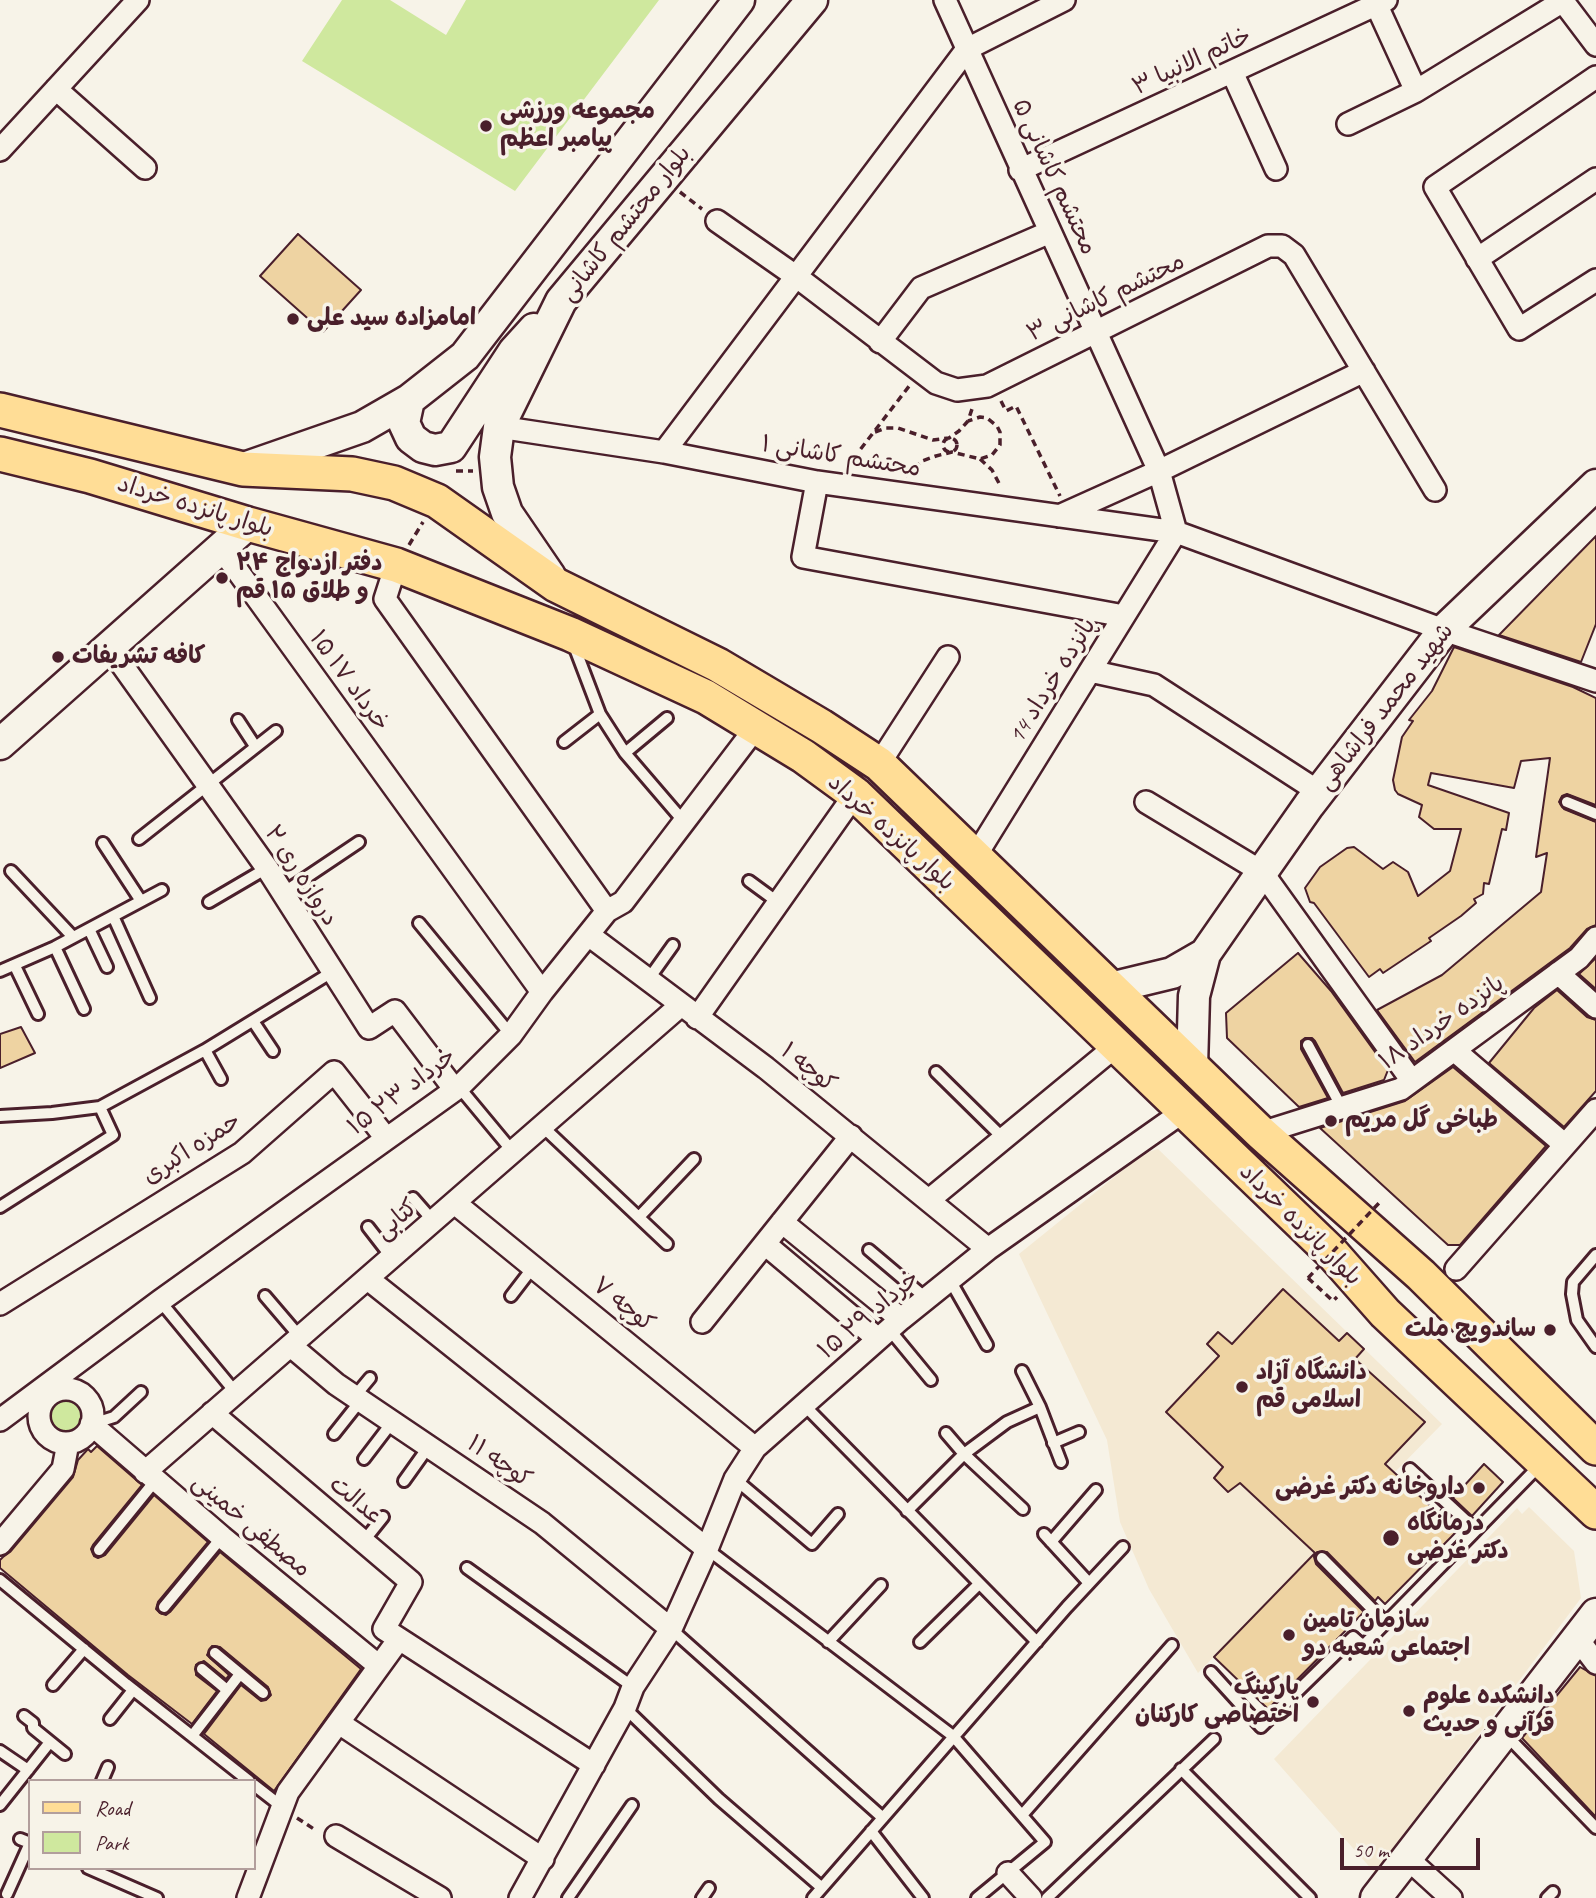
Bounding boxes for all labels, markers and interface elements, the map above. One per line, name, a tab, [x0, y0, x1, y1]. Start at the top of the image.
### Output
street label: خاتم الانبیا ۳	[1128, 22, 1256, 102]
street label: محتشم کاشانی ۵	[1005, 94, 1103, 260]
place label: مجموعه ورزشی پیامبر اعظم	[500, 98, 655, 154]
marker: مجموعه ورزشی پیامبر اعظم	[478, 118, 494, 134]
street label: بلوار محتشم کاشانی	[554, 140, 698, 308]
street label: محتشم کاشانی ۳	[1022, 247, 1190, 349]
place label: امامزاده سید علی	[307, 305, 476, 333]
marker: امامزاده سید علی	[285, 311, 301, 327]
street label: محتشم کاشانی ۱	[759, 430, 923, 484]
street label: بلوار پانزده خرداد	[114, 470, 276, 544]
place label: دفتر ازدواج ۲۴ و طلاق ۱۵ قم	[236, 550, 382, 606]
marker: دفتر ازدواج ۲۴ و طلاق ۱۵ قم	[214, 570, 230, 586]
street label: پانزده خرداد 14	[1003, 613, 1103, 749]
street label: شهید محمد فراشاهی	[1312, 618, 1460, 796]
street label: ۱۵ خرداد ۱۷	[303, 625, 395, 737]
place label: کافه تشریفات	[72, 643, 205, 671]
marker: کافه تشریفات	[50, 649, 66, 665]
street label: بلوار پانزده خرداد	[821, 768, 961, 898]
street label: دروازه ری ۲	[258, 820, 344, 932]
street label: پانزده خرداد ۱۸	[1374, 969, 1510, 1077]
street label: کوچه ۱	[774, 1037, 842, 1099]
street label: ۱۵ خرداد ۲۳	[342, 1042, 462, 1142]
street label: حمزه اکبری	[138, 1107, 246, 1191]
place label: طباخی گل مریم	[1345, 1107, 1498, 1135]
marker: طباخی گل مریم	[1323, 1113, 1339, 1129]
street label: بلوار پانزده خرداد	[1233, 1158, 1367, 1292]
street label: کتابی	[370, 1193, 424, 1247]
street label: ۱۵ خرداد ۲۹	[813, 1264, 925, 1366]
street label: کوچه ۷	[586, 1271, 660, 1339]
place label: ساندویچ ملت	[1405, 1316, 1536, 1344]
marker: ساندویچ ملت	[1542, 1322, 1558, 1338]
place label: دانشگاه آزاد اسلامی قم	[1256, 1359, 1367, 1415]
marker: دانشگاه آزاد اسلامی قم	[1234, 1379, 1250, 1395]
street label: کوچه ۱۱	[461, 1430, 537, 1494]
street label: مصطفی خمینی	[186, 1468, 316, 1584]
street label: عدالت	[323, 1470, 389, 1532]
place label: داروخانه دکتر غرضی	[1275, 1474, 1465, 1502]
marker: داروخانه دکتر غرضی	[1471, 1480, 1487, 1496]
place label: درمانگاه دکتر غرضی	[1407, 1510, 1509, 1566]
marker: درمانگاه دکتر غرضی	[1381, 1528, 1401, 1548]
place label: سازمان تامین اجتماعی شعبه دو	[1303, 1607, 1470, 1663]
marker: سازمان تامین اجتماعی شعبه دو	[1281, 1627, 1297, 1643]
place label: پارکینگ اختصاصی کارکنان	[1135, 1674, 1299, 1730]
place label: دانشکده علوم قرآنی و حدیث	[1423, 1683, 1555, 1739]
marker: پارکینگ اختصاصی کارکنان	[1305, 1694, 1321, 1710]
marker: دانشکده علوم قرآنی و حدیث	[1401, 1703, 1417, 1719]
legend	[28, 1779, 256, 1870]
text: Road	[95, 1795, 130, 1821]
scale bar	[1344, 1825, 1484, 1869]
text: Park	[95, 1830, 128, 1856]
text: 50 m	[1353, 1837, 1389, 1863]

